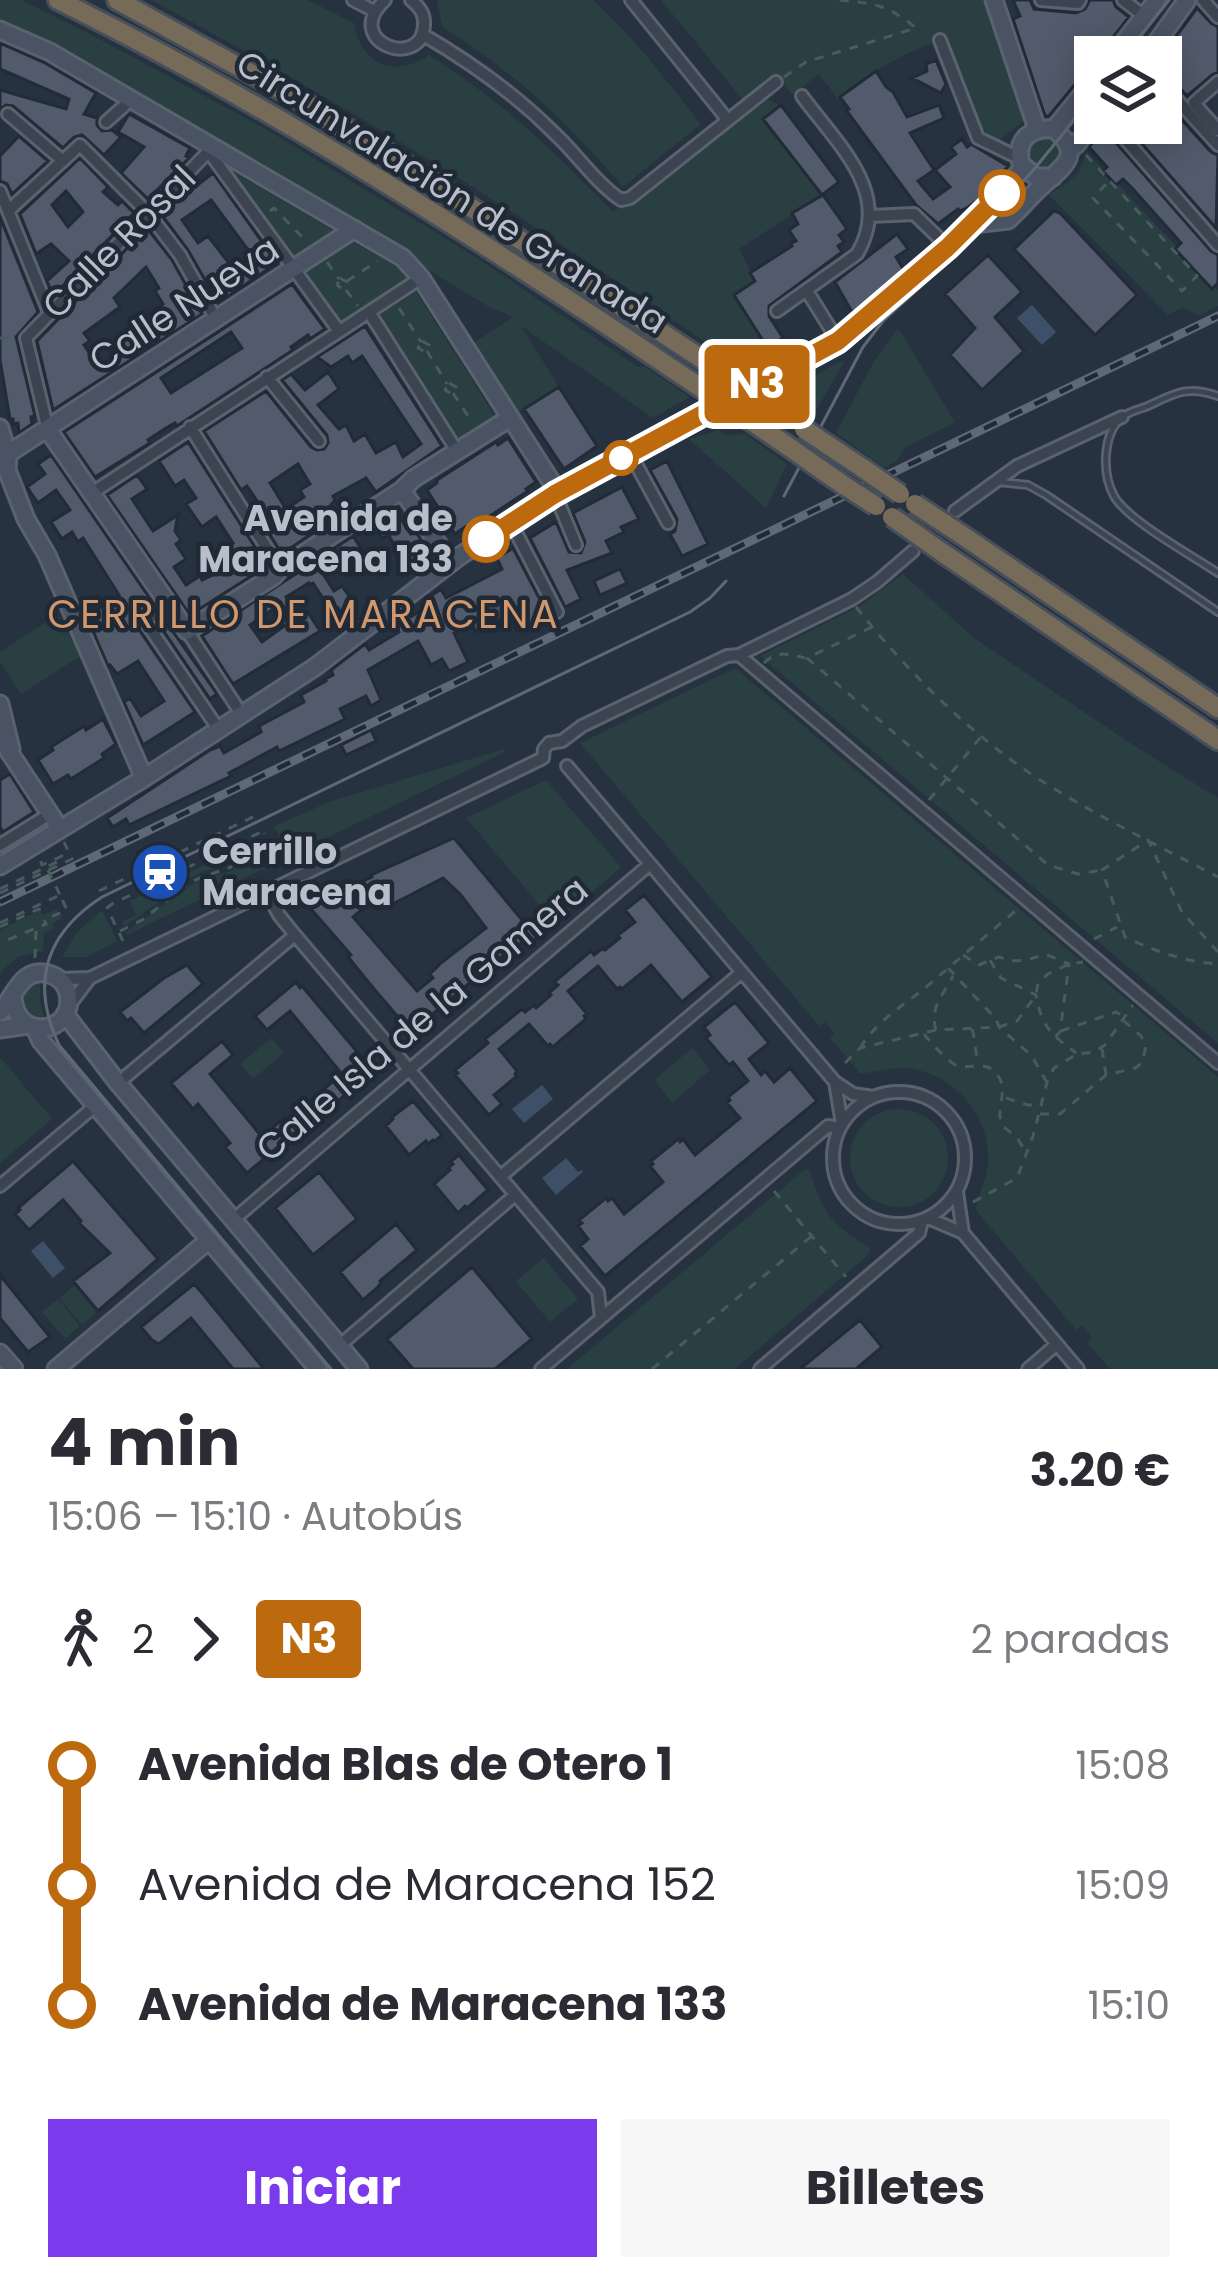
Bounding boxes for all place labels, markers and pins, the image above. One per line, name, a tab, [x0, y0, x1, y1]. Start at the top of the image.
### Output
unlabelled marker	[980, 171, 1024, 215]
unlabelled marker	[605, 442, 637, 474]
place label: Avenida de Maracena 133	[198, 493, 453, 585]
marker: Avenida de Maracena 133	[464, 517, 508, 561]
place label: Cerrillo Maracena	[202, 826, 392, 918]
station icon: Cerrillo Maracena	[129, 841, 191, 903]

